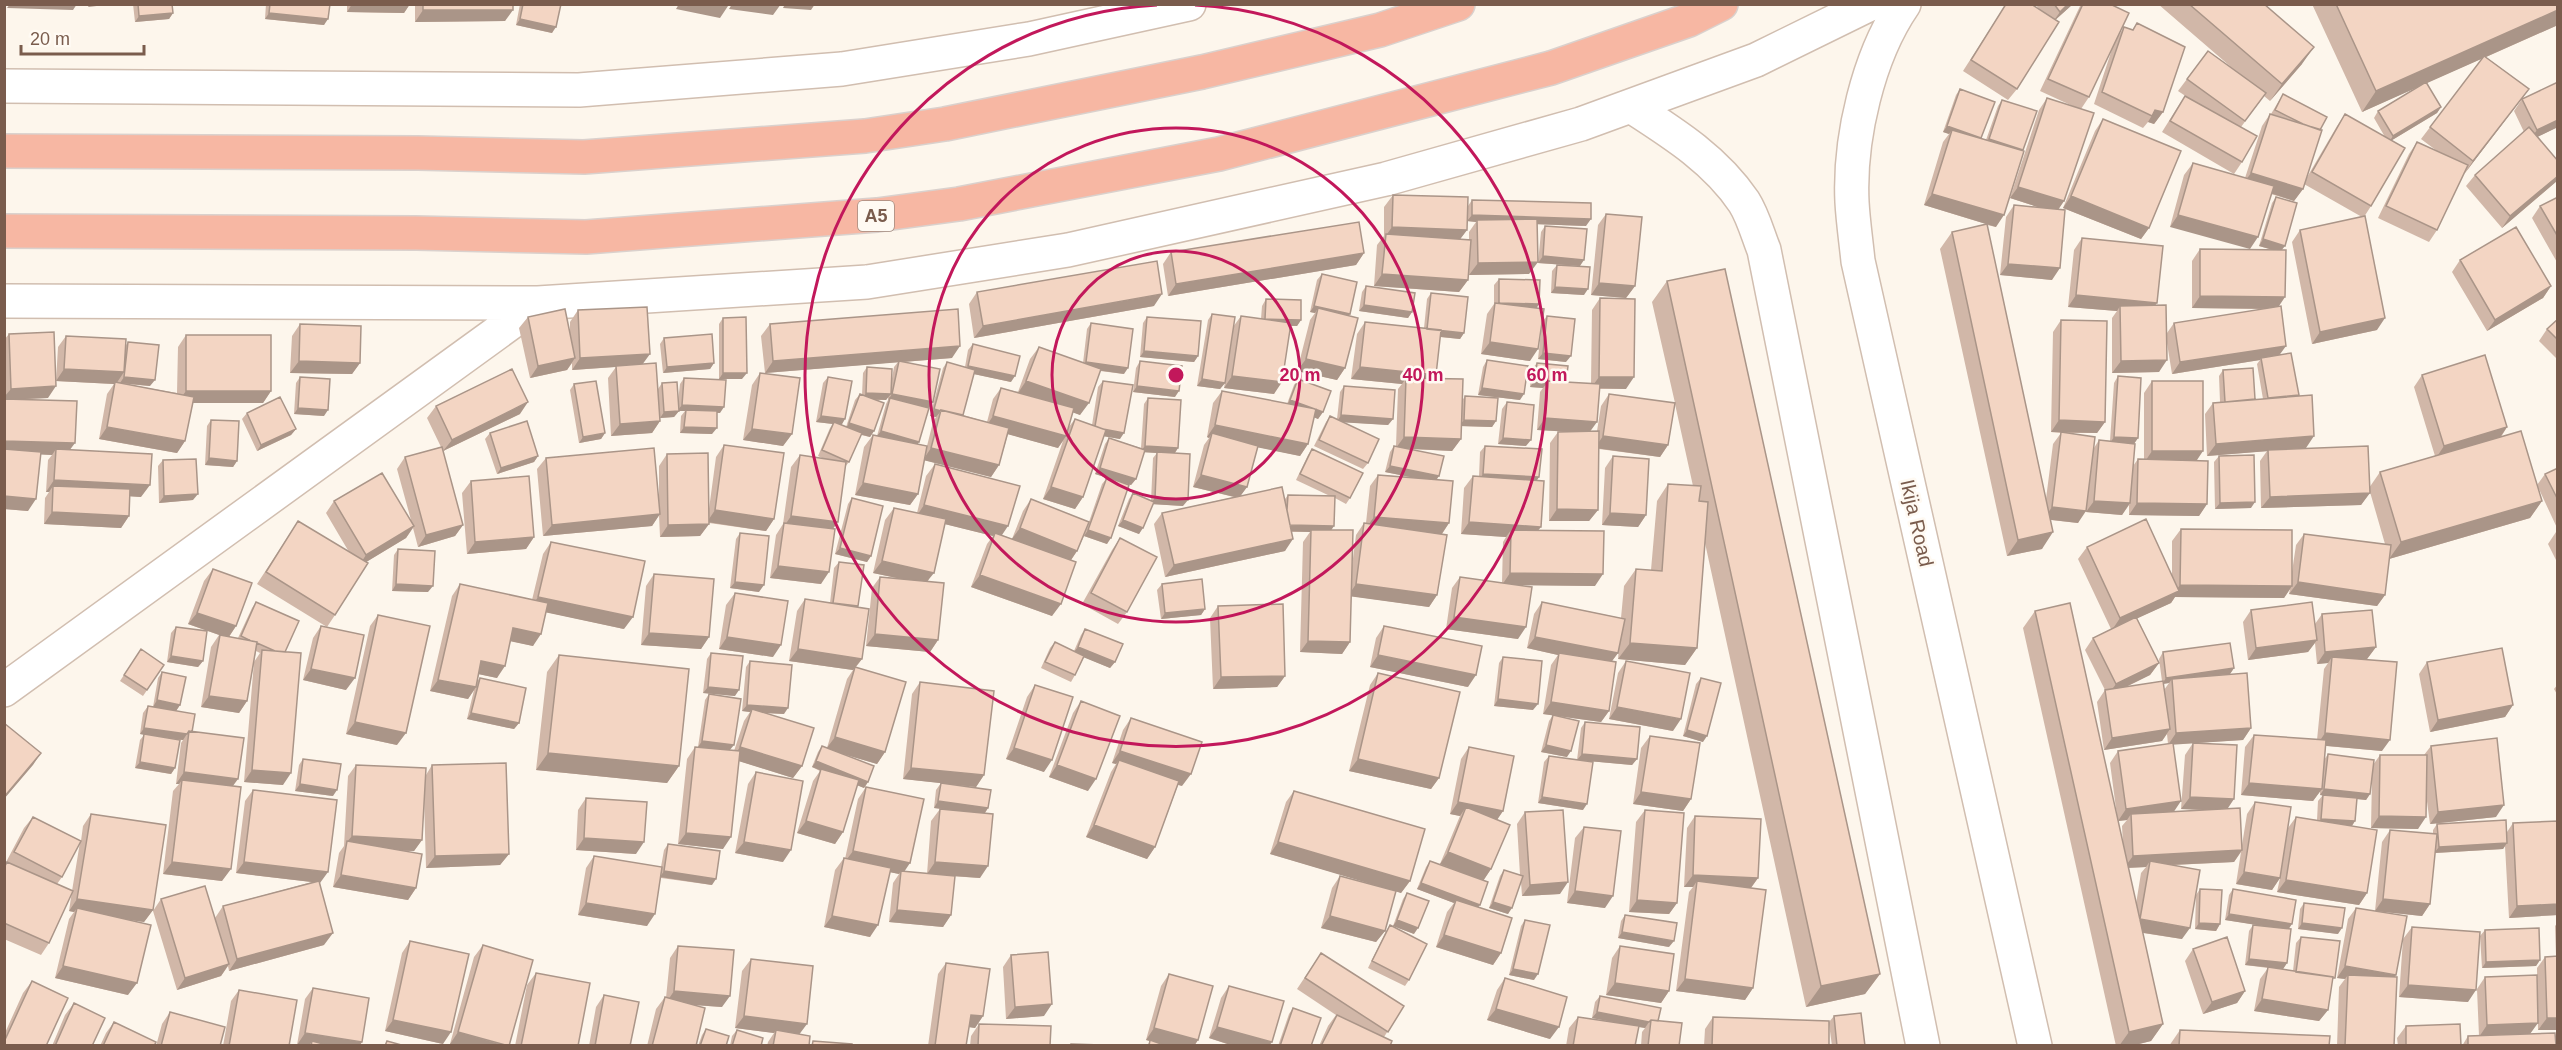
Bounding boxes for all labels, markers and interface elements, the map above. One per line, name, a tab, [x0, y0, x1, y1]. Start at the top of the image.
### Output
scale bar	[21, 18, 144, 56]
text: 20 m	[30, 29, 70, 49]
road number: A5	[858, 201, 894, 231]
centre of rings	[1166, 365, 1186, 385]
text: 20 m	[1279, 365, 1321, 385]
text: 40 m	[1402, 365, 1444, 385]
text: 60 m	[1526, 365, 1568, 385]
street label: Ikija Road	[1896, 477, 1938, 569]

